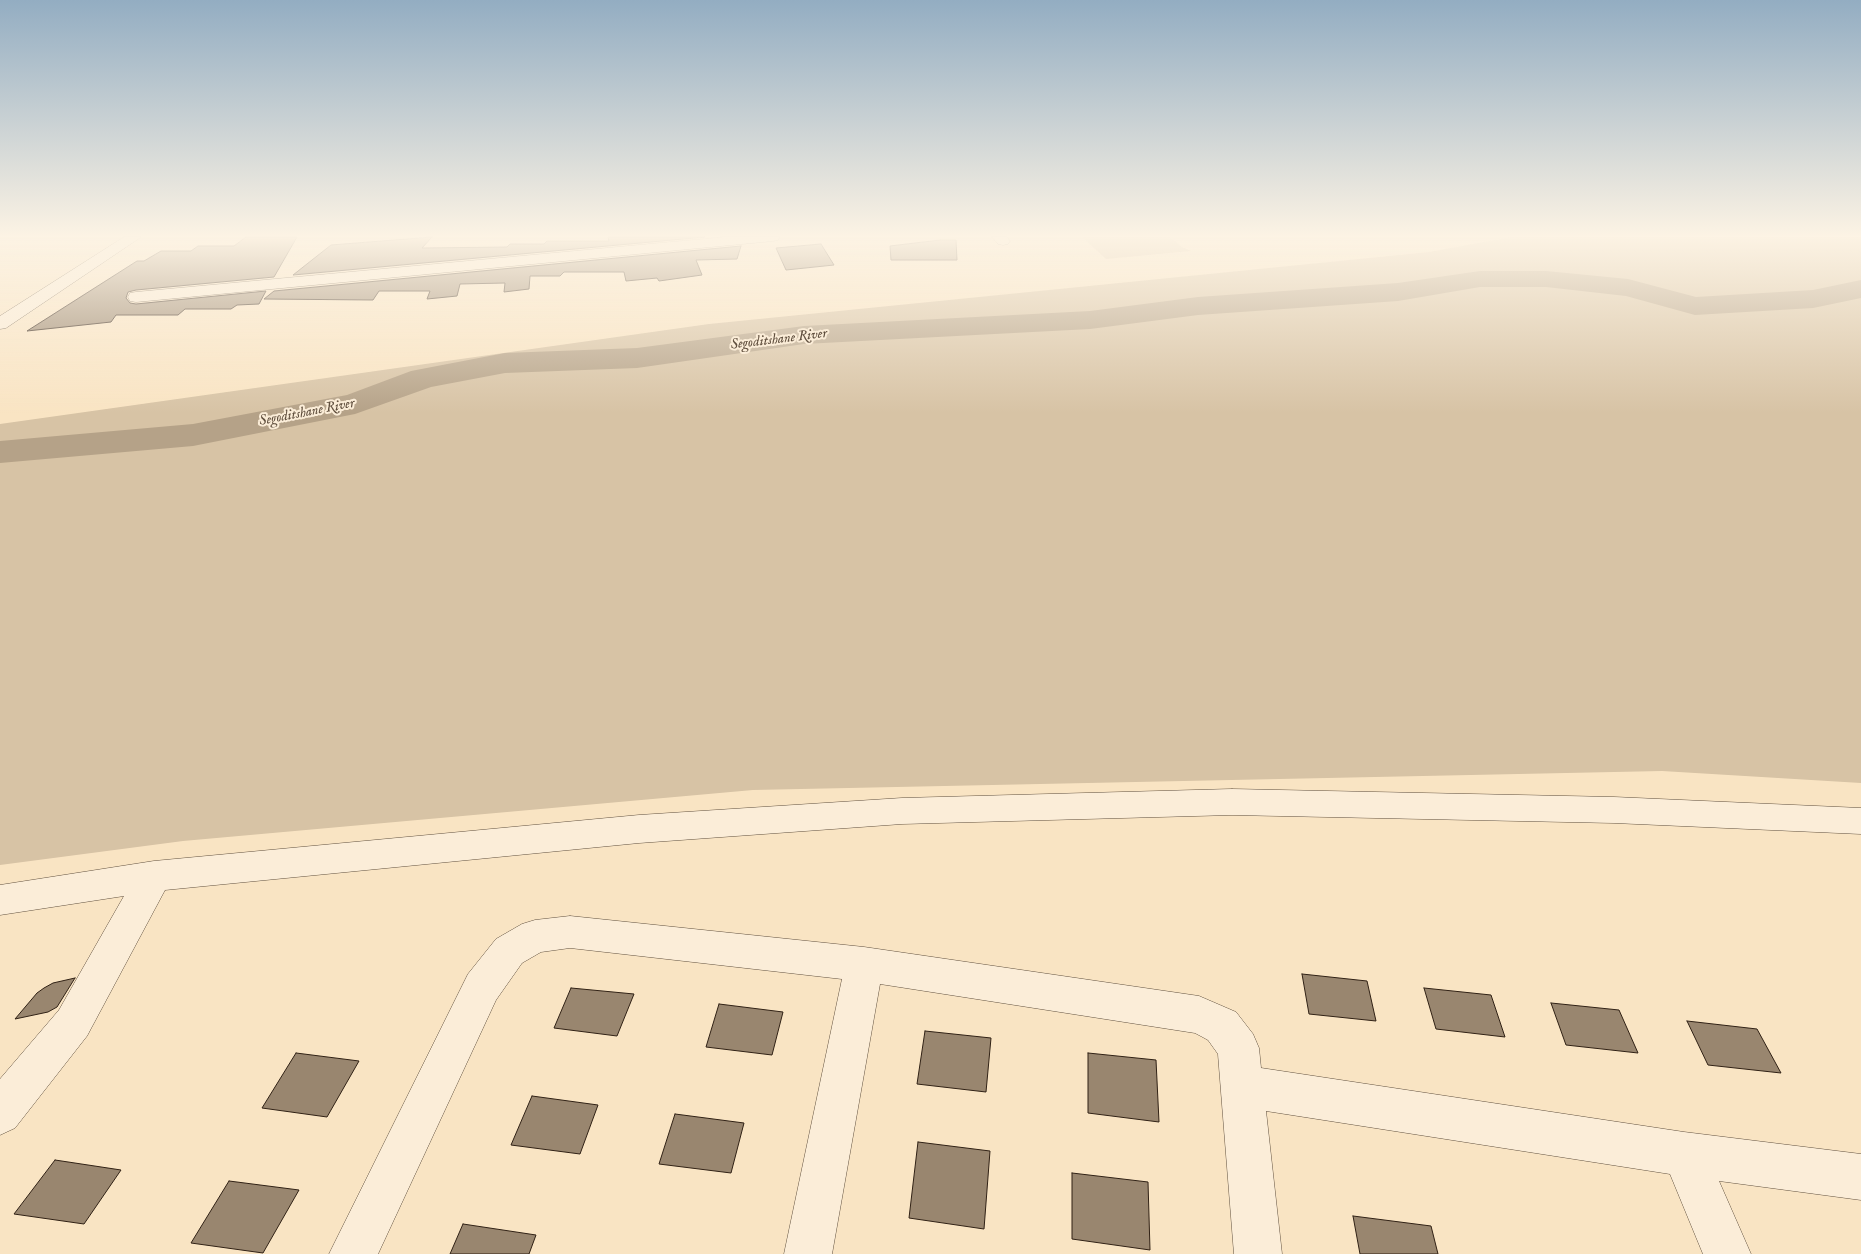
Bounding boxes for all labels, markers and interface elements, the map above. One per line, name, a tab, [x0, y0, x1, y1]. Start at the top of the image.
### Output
water label: Segoditshane River	[730, 326, 828, 354]
water label: Segoditshane River	[258, 396, 356, 430]

